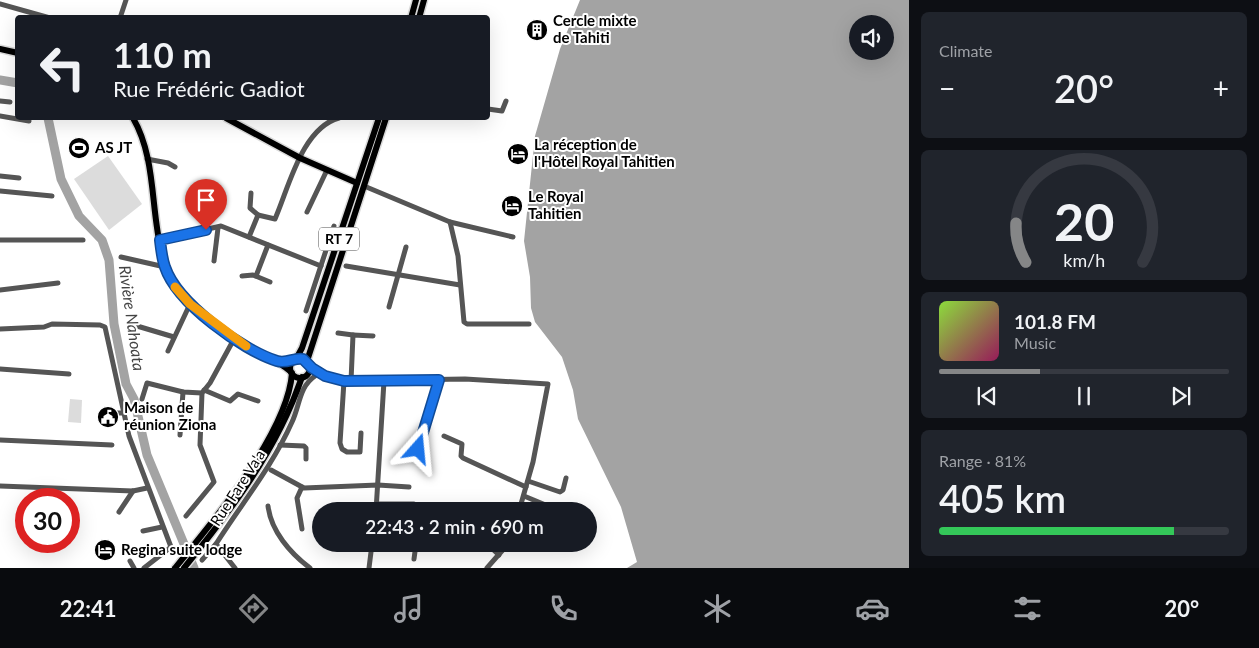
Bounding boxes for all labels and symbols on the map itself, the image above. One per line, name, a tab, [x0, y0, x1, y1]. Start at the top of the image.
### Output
place label: Cercle mixte de Tahiti	[553, 11, 637, 46]
building icon: Cercle mixte de Tahiti	[525, 18, 549, 42]
place label: La réception de l'Hôtel Royal Tahitien	[534, 135, 675, 170]
sports icon: AS JT	[67, 136, 91, 160]
place label: AS JT	[94, 138, 132, 156]
hotel icon: La réception de l'Hôtel Royal Tahitien	[506, 142, 530, 166]
pin	[185, 179, 227, 230]
place label: Le Royal Tahitien	[528, 187, 584, 222]
hotel icon: Le Royal Tahitien	[500, 194, 524, 218]
road number: RT 7	[319, 228, 359, 250]
water label: Rivière Nahoata	[116, 264, 149, 372]
place label: Maison de réunion Ziona	[124, 398, 216, 433]
public building icon: Maison de réunion Ziona	[96, 405, 120, 429]
position arrow	[391, 422, 443, 474]
street label: Rue Fare Va'a	[206, 446, 268, 529]
speed limit sign: 30	[15, 488, 80, 553]
hotel icon: Regina suite lodge	[93, 538, 117, 562]
place label: Regina suite lodge	[121, 540, 242, 558]

